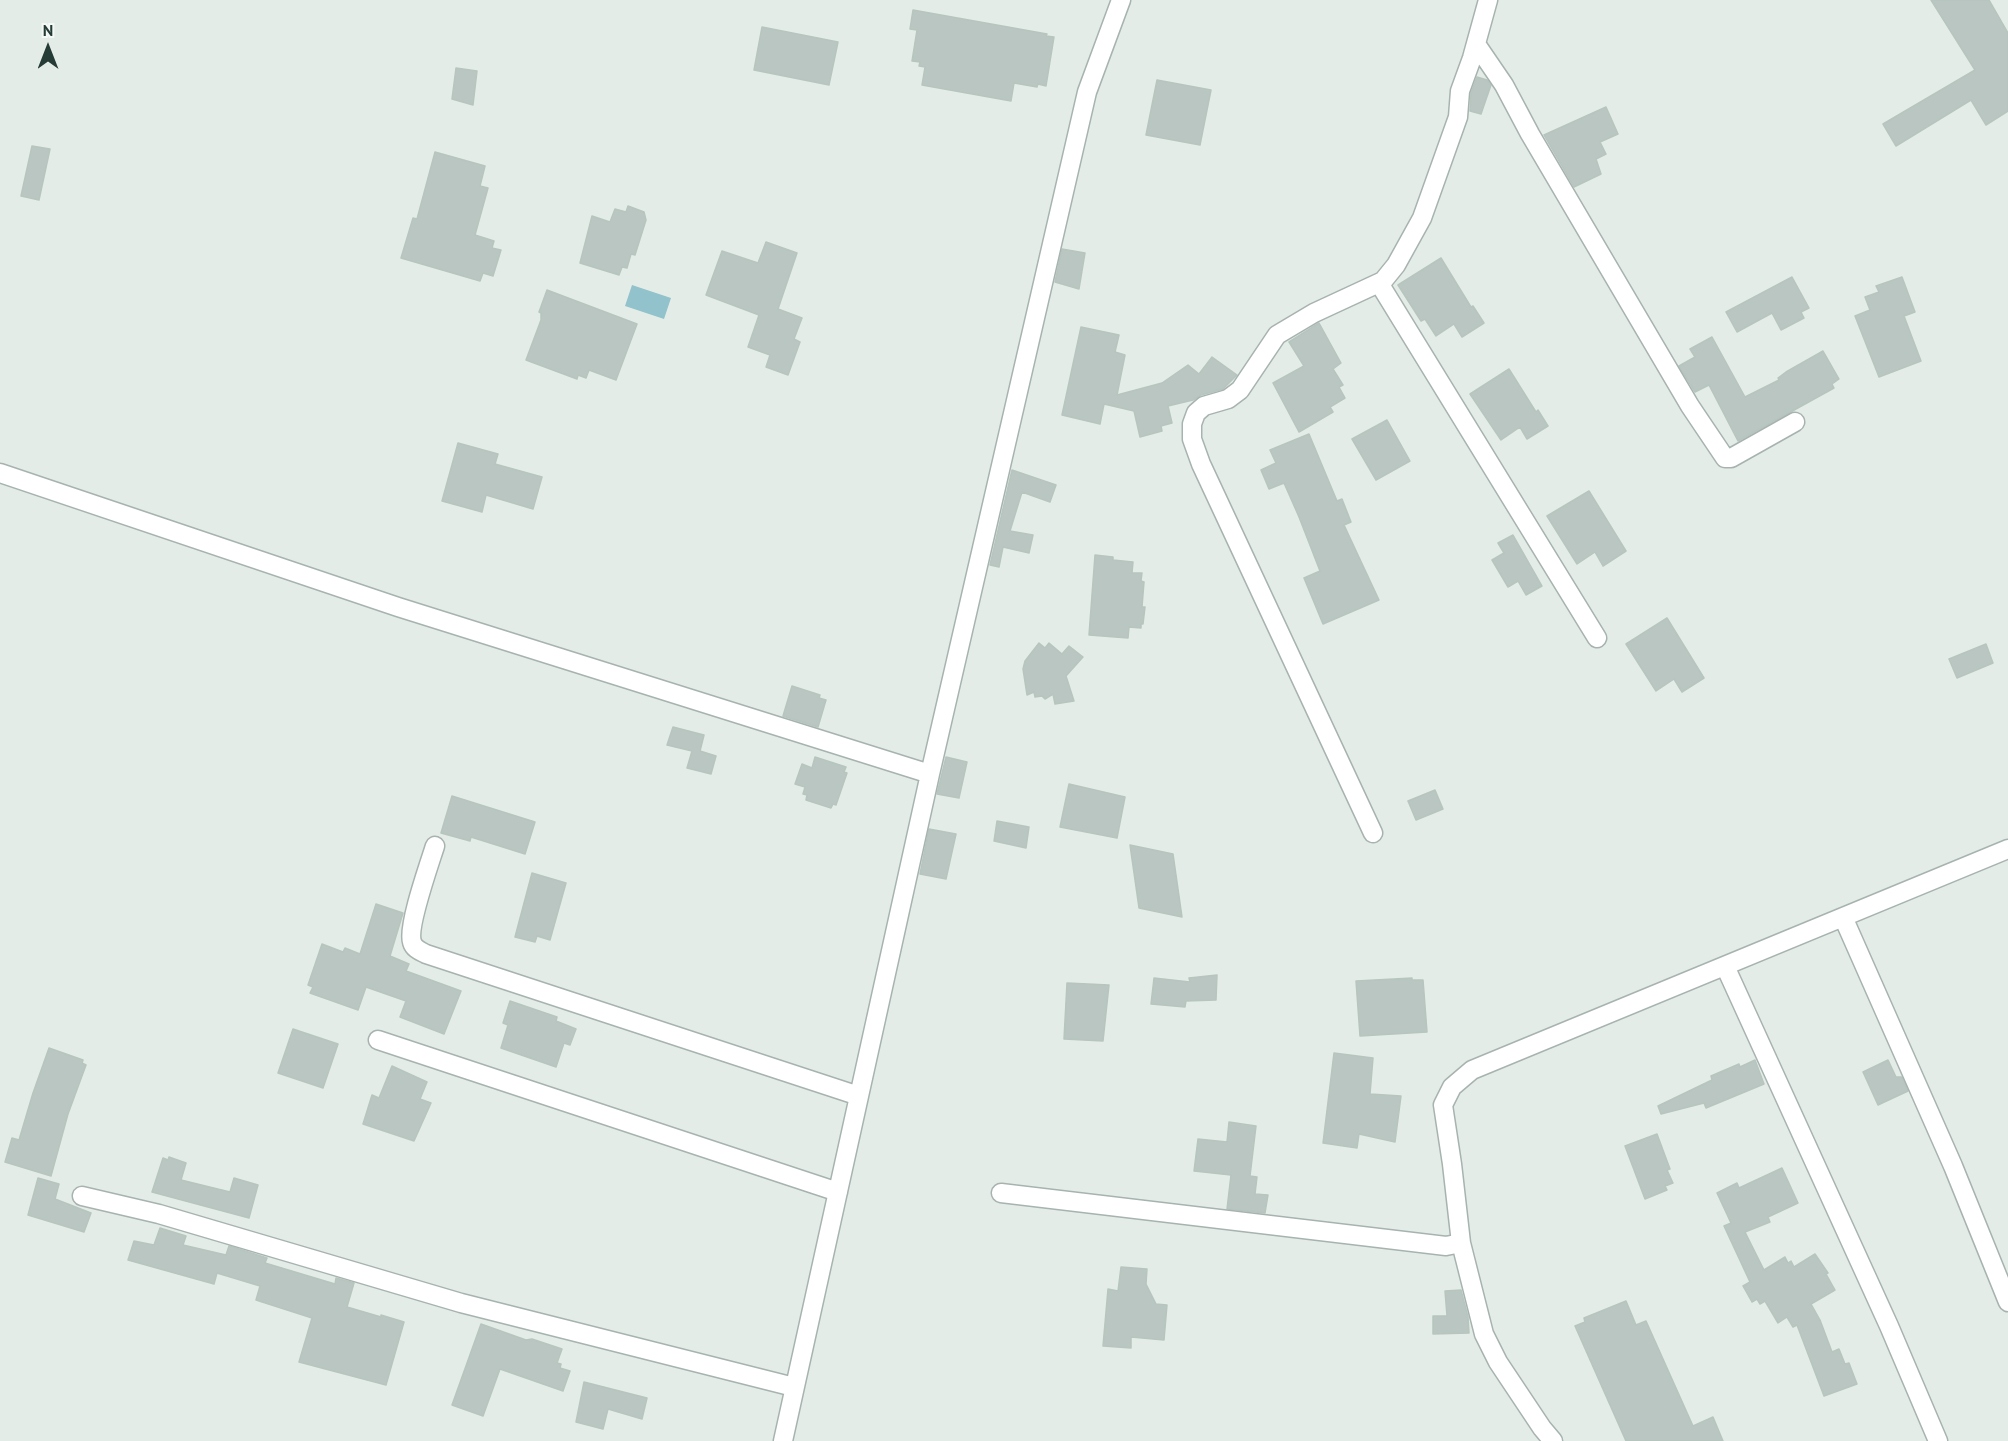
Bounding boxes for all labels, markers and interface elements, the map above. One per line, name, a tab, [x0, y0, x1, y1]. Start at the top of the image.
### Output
north arrow	[18, 18, 78, 78]
text: N	[43, 20, 53, 40]

